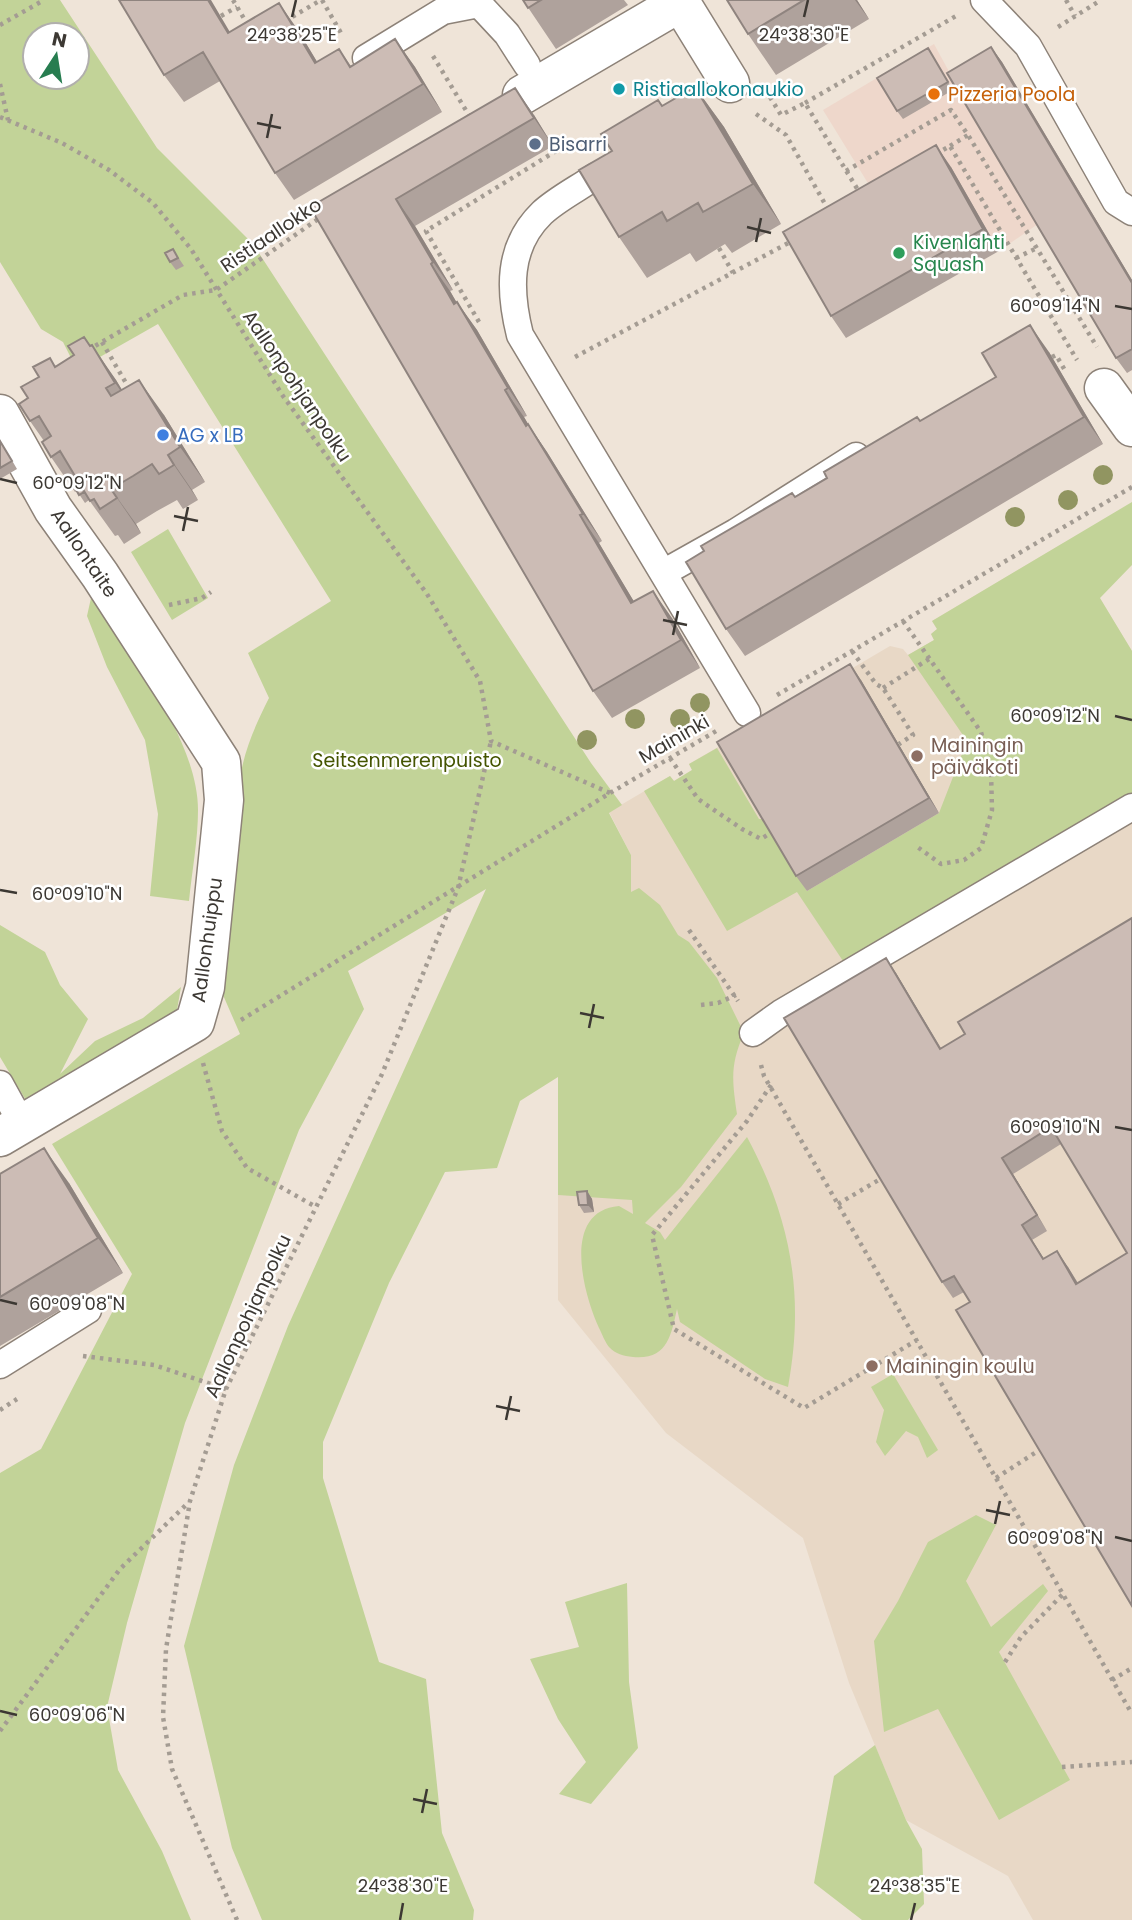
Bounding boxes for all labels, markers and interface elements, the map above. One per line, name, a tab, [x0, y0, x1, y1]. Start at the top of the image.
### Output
north arrow	[21, 21, 91, 91]
text: 24°38'25"E	[247, 22, 337, 47]
text: 24°38'30"E	[759, 22, 849, 47]
text: N	[50, 25, 69, 55]
place label: Ristiaallokonaukio	[633, 76, 804, 103]
marker: Ristiaallokonaukio	[611, 81, 627, 97]
place label: Pizzeria Poola	[948, 81, 1075, 108]
marker: Pizzeria Poola	[926, 86, 942, 102]
place label: Bisarri	[549, 131, 607, 158]
marker: Bisarri	[527, 136, 543, 152]
street label: Ristiaallokko	[215, 191, 327, 279]
place label: Kivenlahti Squash	[913, 229, 1005, 278]
marker: Kivenlahti Squash	[891, 245, 907, 261]
text: 60°09'14"N	[1010, 293, 1100, 318]
street label: Aallonpohjanpolku	[236, 305, 358, 467]
place label: AG x LB	[177, 422, 244, 449]
marker: AG x LB	[155, 427, 171, 443]
text: 60°09'12"N	[32, 470, 122, 495]
street label: Aallontaite	[44, 503, 124, 603]
text: 60°09'12"N	[1010, 703, 1100, 728]
street label: Maininki	[634, 708, 714, 770]
place label: Mainingin päiväkoti	[931, 732, 1024, 781]
park label: Seitsenmerenpuisto	[312, 747, 502, 774]
marker: Mainingin päiväkoti	[909, 748, 925, 764]
street label: Aallonhuippu	[185, 876, 229, 1004]
text: 60°09'10"N	[32, 881, 122, 906]
text: 60°09'10"N	[1010, 1114, 1100, 1139]
street label: Aallonpohjanpolku	[198, 1230, 298, 1402]
text: 60°09'08"N	[29, 1291, 125, 1316]
place label: Mainingin koulu	[886, 1353, 1035, 1380]
marker: Mainingin koulu	[864, 1358, 880, 1374]
text: 60°09'08"N	[1007, 1525, 1103, 1550]
text: 60°09'06"N	[29, 1702, 125, 1727]
text: 24°38'30"E	[358, 1873, 448, 1898]
text: 24°38'35"E	[870, 1873, 960, 1898]

